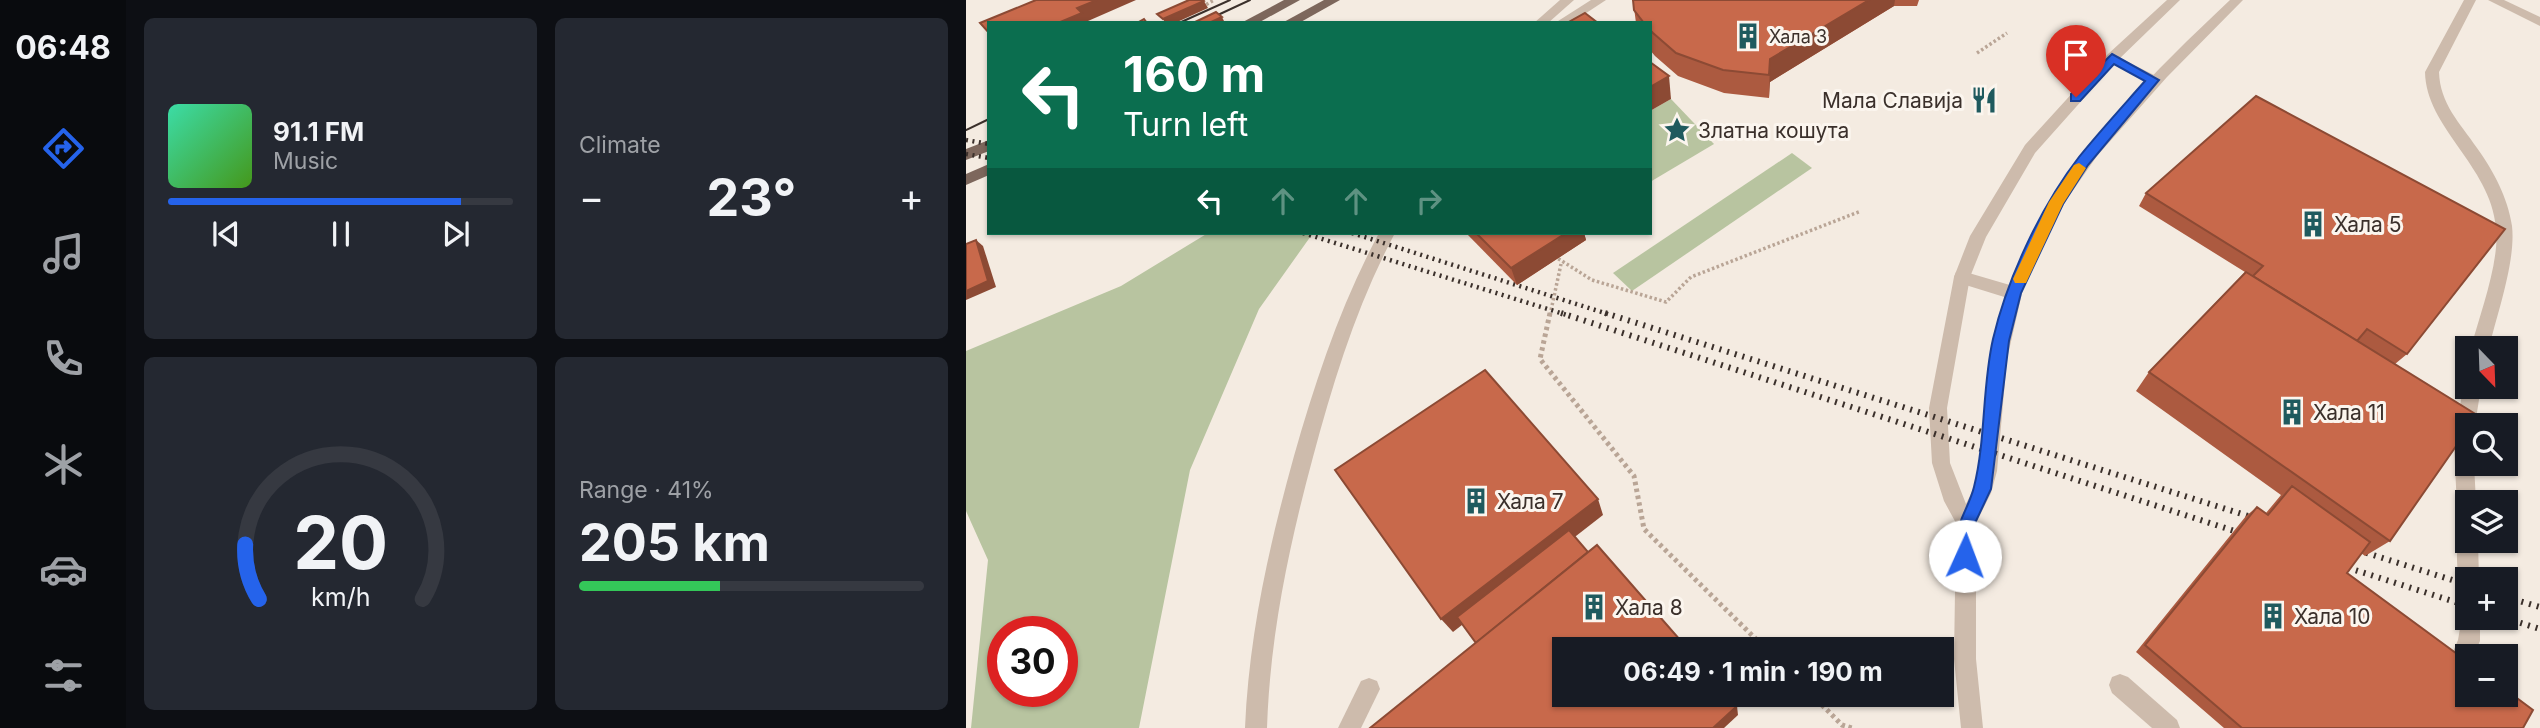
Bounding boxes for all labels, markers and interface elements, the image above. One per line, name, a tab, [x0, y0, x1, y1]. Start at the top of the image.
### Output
building icon: Хала 3	[1733, 21, 1763, 51]
pin	[2046, 25, 2106, 97]
place label: Хала 3	[1769, 26, 1827, 47]
text: 06:48	[15, 28, 111, 67]
icon: arrive	[2057, 36, 2095, 74]
text: 160 m	[1123, 45, 1265, 104]
icon: left	[1008, 49, 1099, 140]
restaurant icon: Мала Славија	[1969, 85, 1999, 115]
place label: Мала Славија	[1822, 88, 1963, 113]
text: Turn left	[1123, 105, 1248, 144]
place icon: Златна кошута	[1662, 115, 1692, 145]
text: 91.1 FM	[273, 116, 364, 147]
place label: Златна кошута	[1698, 118, 1849, 143]
icon: directions	[39, 124, 88, 173]
text: Climate	[579, 131, 661, 159]
text: Music	[273, 147, 338, 175]
text: 23°	[707, 166, 796, 229]
text: −	[579, 174, 604, 220]
text: +	[899, 174, 924, 220]
icon: left	[1191, 182, 1229, 220]
icon: ahead	[1264, 182, 1302, 220]
icon: ahead	[1337, 182, 1375, 220]
icon: right	[1410, 182, 1448, 220]
building icon: Хала 5	[2298, 209, 2328, 239]
place label: Хала 5	[2334, 212, 2401, 237]
icon: previous	[207, 215, 245, 253]
icon: pause	[322, 215, 360, 253]
icon: next	[437, 215, 475, 253]
icon: music	[39, 229, 88, 278]
icon: phone	[39, 334, 88, 383]
north arrow	[2455, 336, 2518, 399]
map controls	[2455, 336, 2518, 707]
building icon: Хала 11	[2277, 397, 2307, 427]
place label: Хала 11	[2313, 400, 2385, 425]
button: search	[2455, 413, 2518, 476]
icon: climate	[39, 440, 88, 489]
text: Range · 41%	[579, 476, 714, 504]
building icon: Хала 7	[1461, 486, 1491, 516]
place label: Хала 7	[1497, 489, 1564, 514]
button: layers	[2455, 490, 2518, 553]
text: 20	[293, 499, 388, 588]
text: 205 km	[579, 511, 770, 574]
position arrow	[1928, 519, 2002, 593]
icon: car	[39, 545, 88, 594]
button: +	[2455, 567, 2518, 630]
text: km/h	[311, 582, 370, 612]
building icon: Хала 8	[1579, 592, 1609, 622]
place label: Хала 8	[1615, 595, 1683, 620]
building icon: Хала 10	[2258, 601, 2288, 631]
place label: Хала 10	[2294, 604, 2371, 629]
speed limit sign: 30	[987, 616, 1078, 707]
button: −	[2455, 644, 2518, 707]
icon: filters	[39, 651, 88, 700]
text: 06:49 · 1 min · 190 m	[1623, 656, 1883, 687]

